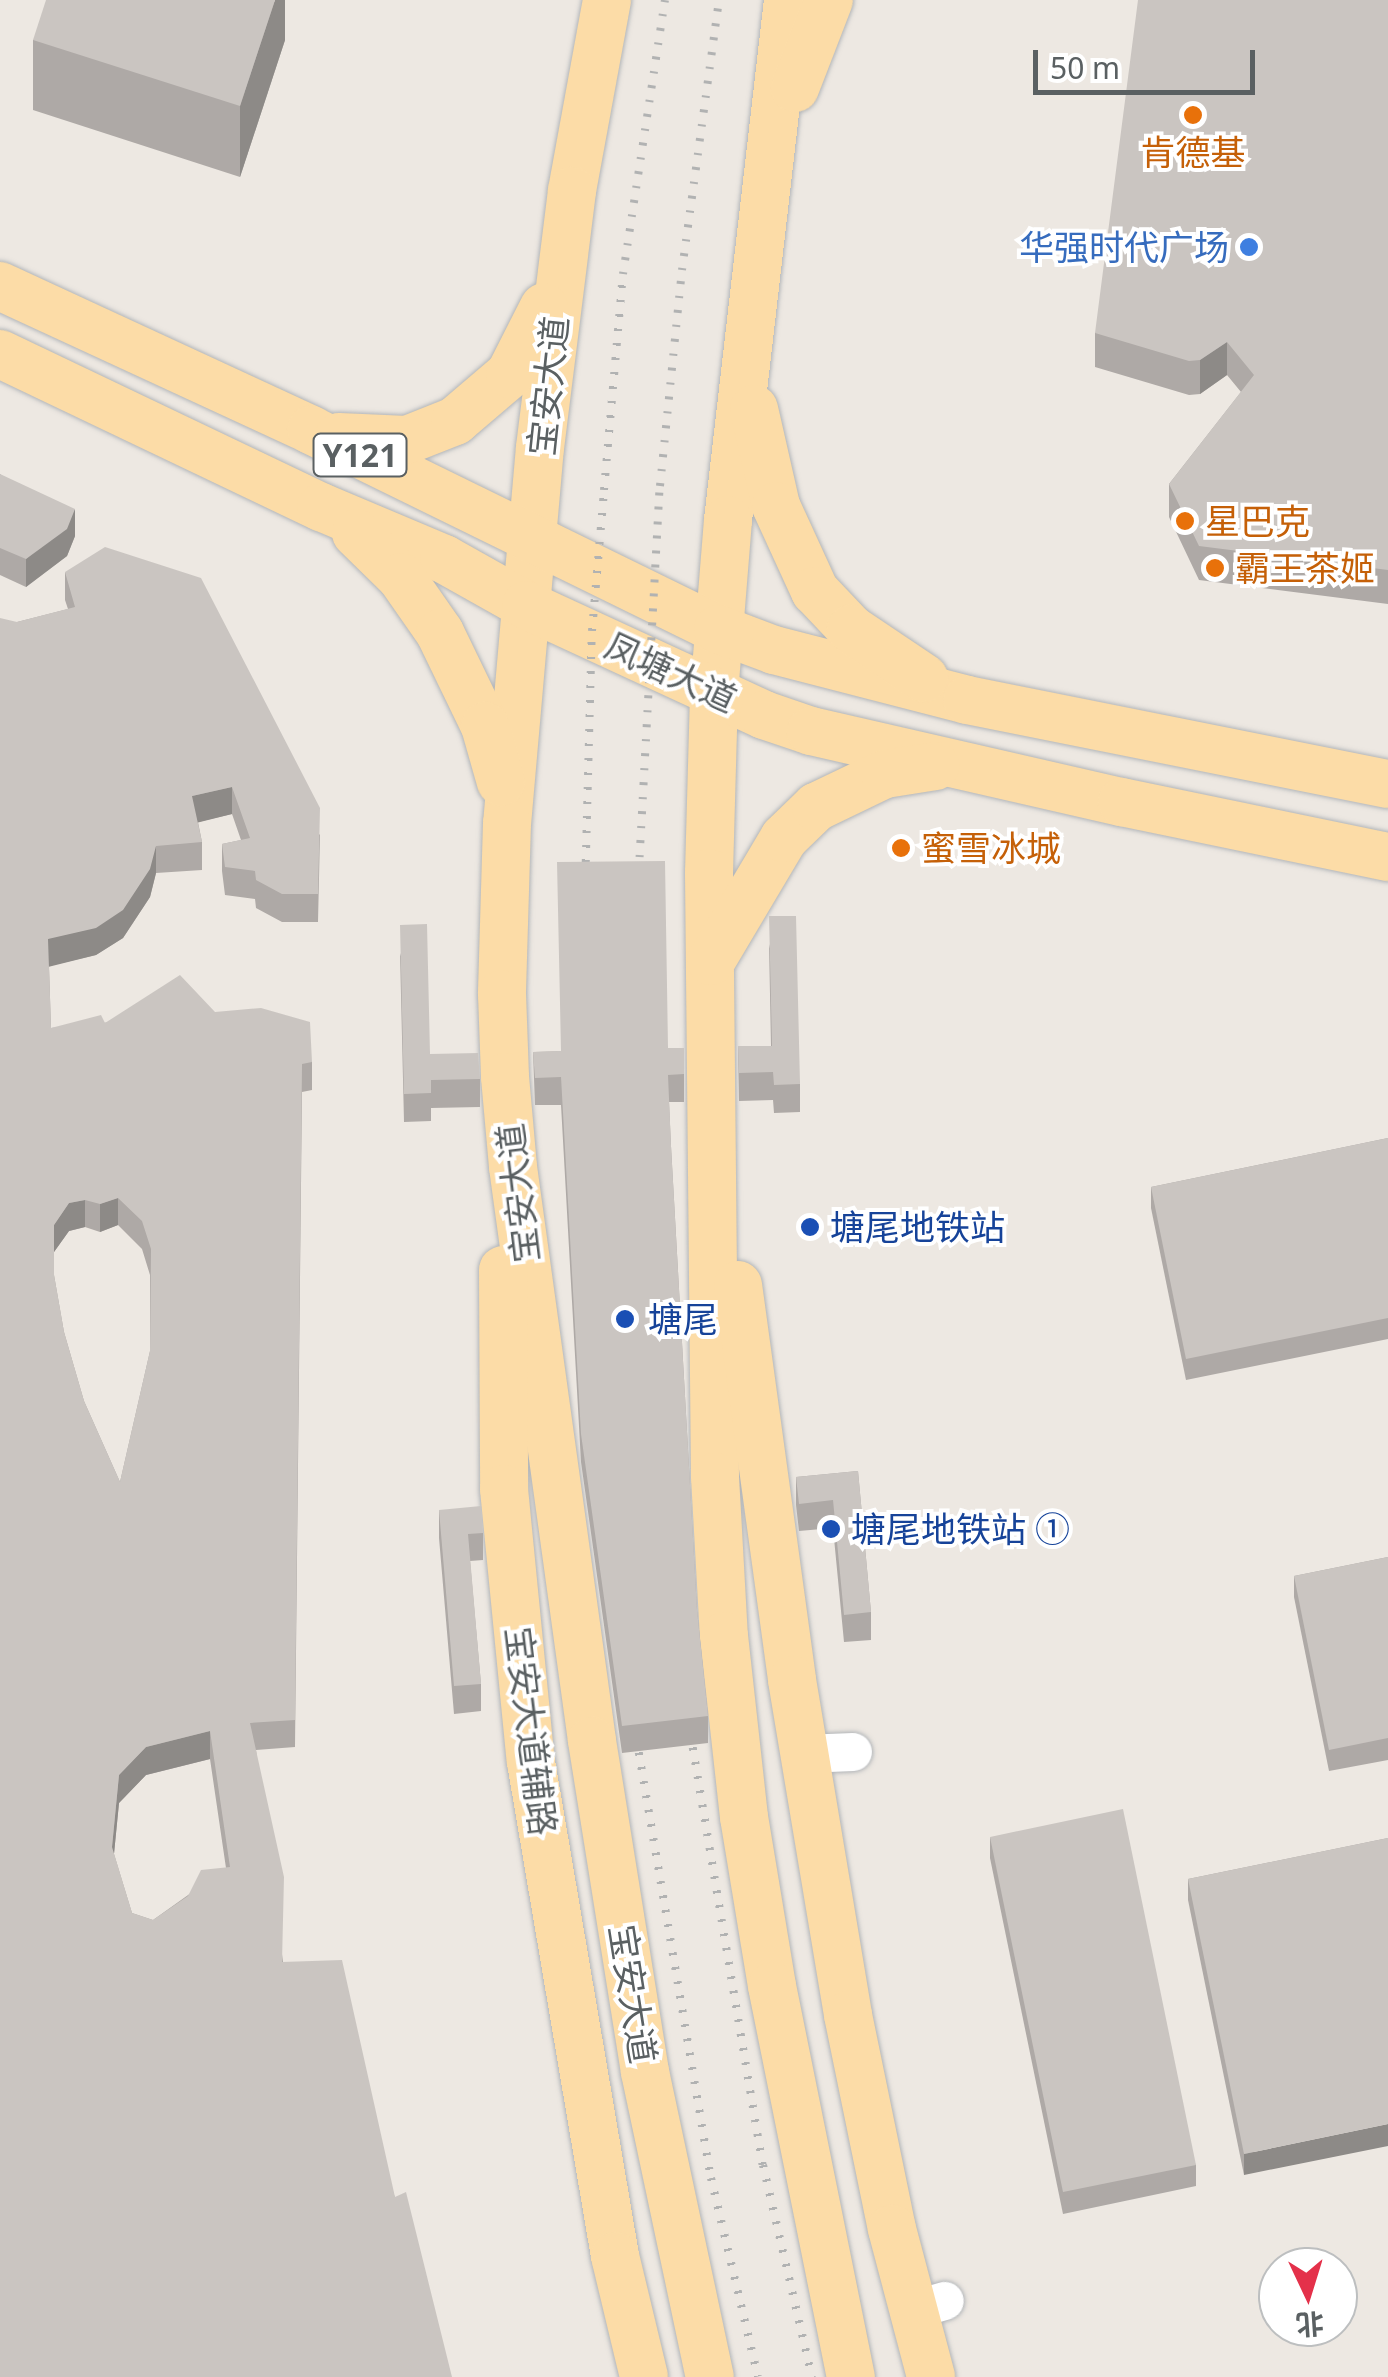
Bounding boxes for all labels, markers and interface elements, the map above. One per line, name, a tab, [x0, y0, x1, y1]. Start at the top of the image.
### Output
scale bar	[1038, 30, 1260, 92]
text: 50 m	[1050, 47, 1120, 88]
marker: 肯德基	[1182, 104, 1204, 126]
place label: 肯德基	[1141, 131, 1245, 173]
place label: 华强时代广场	[1019, 226, 1229, 268]
marker: 华强时代广场	[1238, 236, 1260, 258]
street label: 宝安大道	[520, 314, 576, 458]
road number: Y121	[312, 428, 408, 482]
place label: 星巴克	[1205, 500, 1310, 542]
marker: 星巴克	[1174, 510, 1196, 532]
place label: 霸王茶姬	[1235, 547, 1375, 589]
marker: 霸王茶姬	[1204, 557, 1226, 579]
street label: 凤塘大道	[599, 623, 743, 721]
place label: 蜜雪冰城	[921, 827, 1061, 869]
marker: 蜜雪冰城	[890, 837, 912, 859]
street label: 宝安大道	[489, 1121, 547, 1265]
place label: 塘尾地铁站	[830, 1206, 1005, 1248]
marker: 塘尾地铁站	[799, 1216, 821, 1238]
place label: 塘尾	[648, 1298, 718, 1340]
marker: 塘尾	[612, 1306, 638, 1332]
place label: 塘尾地铁站 ①	[851, 1508, 1070, 1550]
marker: 塘尾地铁站 ①	[820, 1518, 842, 1540]
street label: 宝安大道辅路	[497, 1624, 565, 1838]
street label: 宝安大道	[601, 1922, 665, 2066]
north arrow	[1258, 2247, 1358, 2347]
text: 北	[1295, 2305, 1325, 2345]

